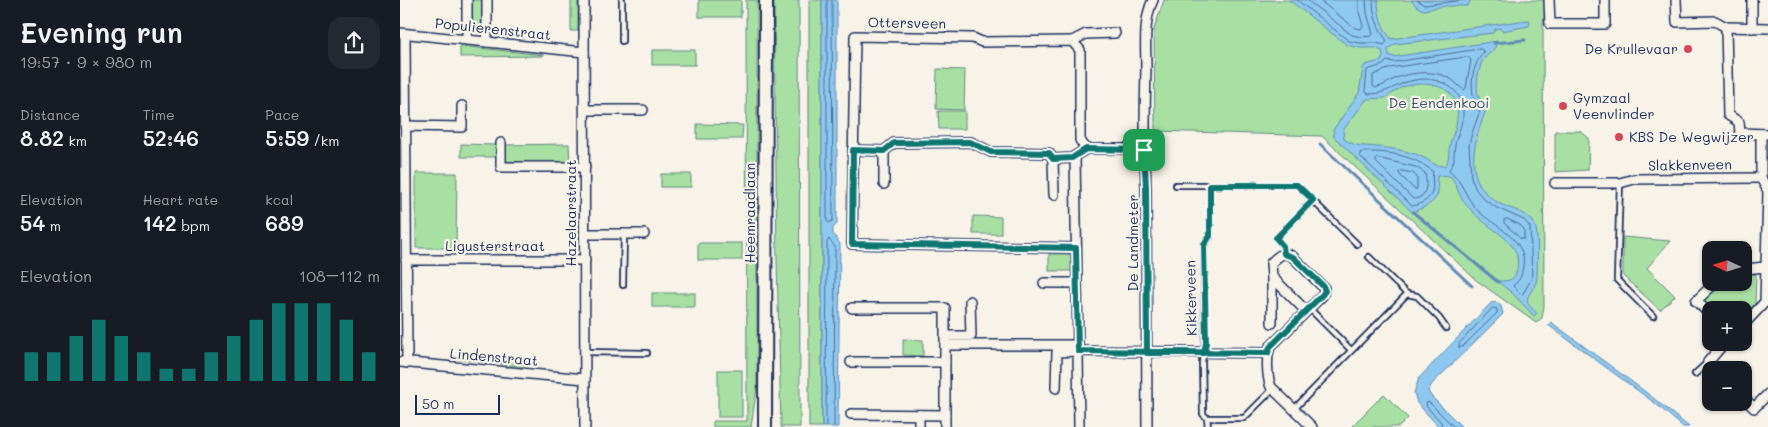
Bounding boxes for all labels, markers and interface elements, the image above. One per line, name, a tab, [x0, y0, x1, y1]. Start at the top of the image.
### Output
street label: Ottersveen	[868, 12, 946, 33]
street label: Populierenstraat	[434, 13, 552, 44]
text: Evening run	[20, 14, 183, 50]
button: share	[328, 17, 380, 69]
place label: De Krullevaar	[1584, 39, 1678, 58]
marker: De Krullevaar	[1682, 43, 1694, 55]
text: 19:57 · 9 × 980 m	[20, 51, 152, 72]
place label: Gymzaal Veenvlinder	[1573, 88, 1655, 123]
park label: De Eendenkooi	[1389, 93, 1489, 112]
marker: Gymzaal Veenvlinder	[1557, 100, 1569, 112]
text: Distance	[20, 105, 80, 124]
text: Time	[143, 105, 175, 124]
text: Pace	[265, 105, 300, 124]
text: 8.82	[20, 124, 64, 151]
text: 52:46	[143, 124, 199, 151]
text: 5:59	[265, 124, 309, 151]
place label: KBS De Wegwijzer	[1629, 127, 1754, 146]
pin	[1123, 129, 1165, 171]
text: km	[64, 131, 87, 150]
text: /km	[309, 131, 339, 150]
marker: KBS De Wegwijzer	[1613, 131, 1625, 143]
icon: arrive	[1130, 136, 1158, 164]
street label: Slakkenveen	[1648, 154, 1732, 175]
street label: Hazelaarstraat	[561, 160, 580, 266]
street label: Heemraadlaan	[740, 163, 759, 263]
text: Elevation	[20, 190, 83, 209]
text: Heart rate	[143, 190, 218, 209]
text: kcal	[265, 190, 293, 209]
street label: De Landmeter	[1123, 194, 1142, 292]
text: 54	[20, 209, 45, 236]
text: 142	[143, 209, 177, 236]
text: 689	[265, 209, 304, 236]
text: m	[45, 216, 61, 235]
text: bpm	[177, 216, 210, 235]
street label: Ligusterstraat	[445, 236, 545, 255]
north arrow	[1702, 241, 1752, 291]
map controls	[1702, 241, 1752, 411]
street label: Kikkerveen	[1180, 260, 1201, 336]
text: Elevation	[20, 265, 92, 286]
text: 108–112 m	[299, 265, 380, 286]
button: +	[1702, 301, 1752, 351]
street label: Lindenstraat	[449, 343, 539, 370]
button: −	[1702, 361, 1752, 411]
scale bar	[415, 392, 500, 415]
text: 50 m	[422, 394, 454, 413]

